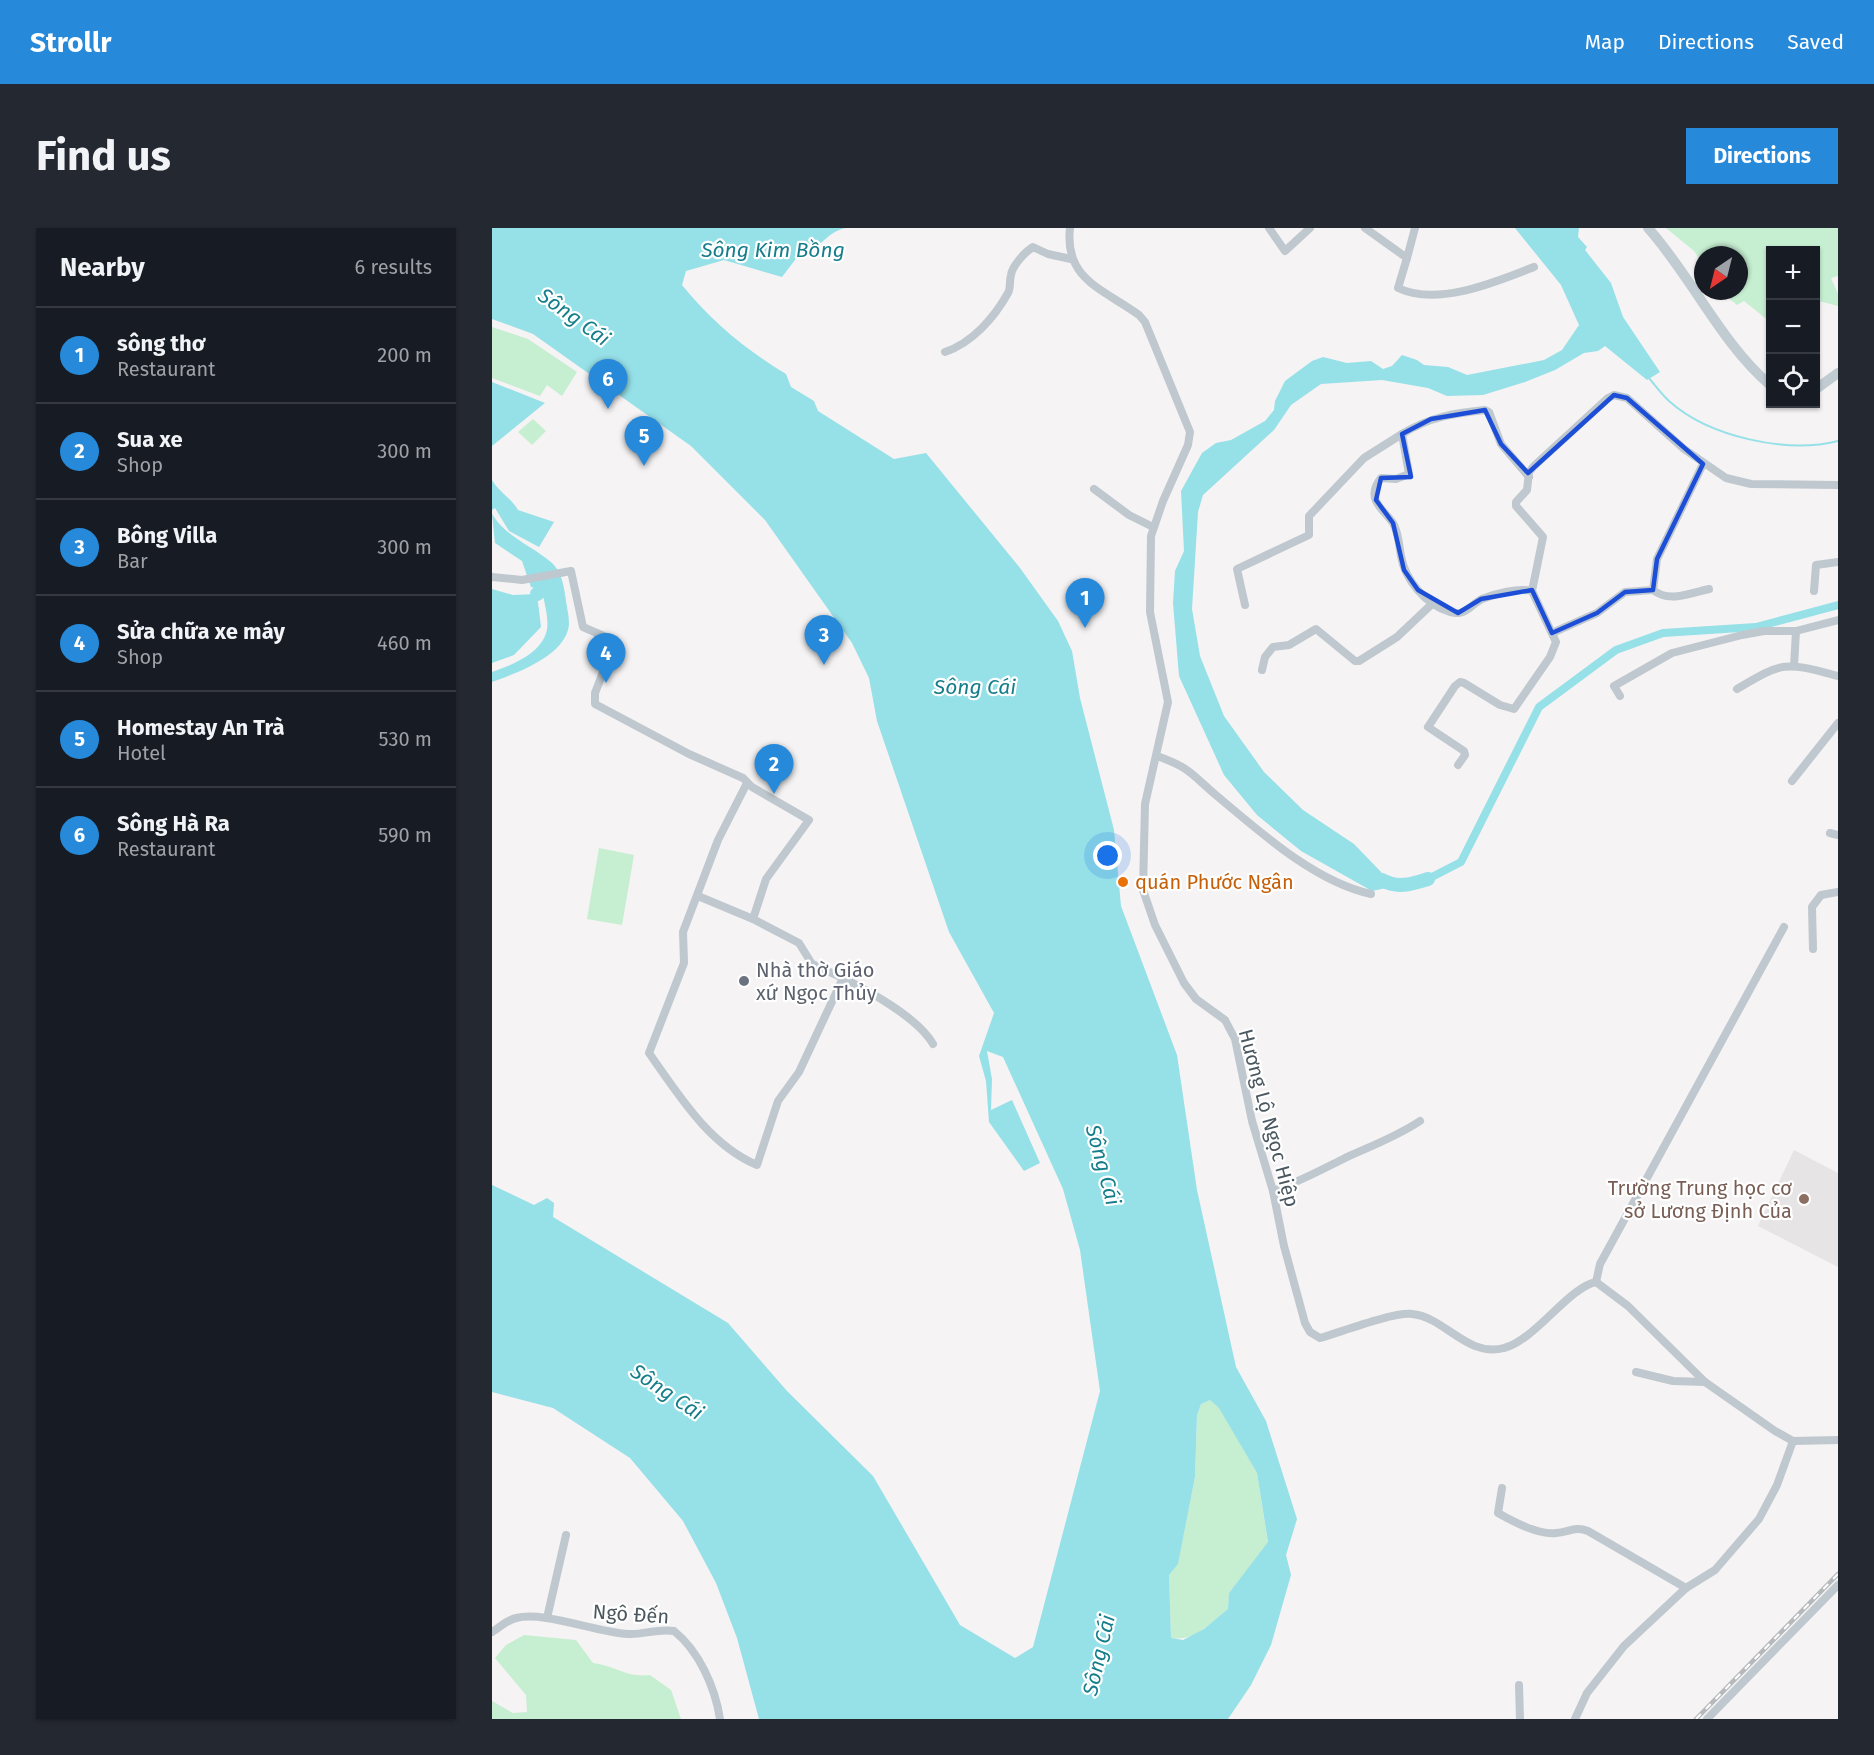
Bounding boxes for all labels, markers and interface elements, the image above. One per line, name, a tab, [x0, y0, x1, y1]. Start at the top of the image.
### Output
text: Strollr	[30, 26, 111, 59]
text: Map	[1585, 29, 1625, 55]
text: Directions	[1658, 29, 1754, 55]
text: Saved	[1787, 29, 1844, 55]
button: Directions	[1686, 128, 1838, 184]
text: Find us	[36, 131, 171, 181]
water label: Sông Kim Bồng	[700, 237, 845, 263]
north arrow	[1694, 246, 1748, 300]
map controls	[1766, 246, 1820, 408]
button: +	[1766, 246, 1820, 300]
text: Nearby	[60, 252, 145, 283]
text: 6 results	[355, 255, 432, 279]
water label: Sông Cái	[532, 282, 615, 352]
button: −	[1766, 300, 1820, 354]
text: sông thơ	[117, 330, 205, 357]
text: 1	[75, 343, 84, 367]
text: 200 m	[377, 343, 432, 367]
button: locate	[1766, 354, 1820, 408]
text: Restaurant	[117, 357, 215, 381]
pin: 6	[588, 360, 628, 409]
pin: 5	[624, 416, 664, 466]
text: Sua xe	[117, 426, 183, 453]
text: 2	[74, 439, 85, 463]
text: 300 m	[377, 439, 432, 463]
text: Shop	[117, 453, 163, 477]
text: Bông Villa	[117, 522, 217, 549]
text: 3	[74, 535, 85, 559]
text: 300 m	[377, 535, 432, 559]
text: Bar	[117, 549, 148, 573]
pin: 1	[1066, 578, 1104, 628]
pin: 3	[804, 616, 844, 665]
text: Sửa chữa xe máy	[117, 618, 285, 645]
text: 4	[74, 631, 85, 655]
text: 460 m	[377, 631, 432, 655]
pin: 4	[586, 634, 626, 683]
text: Shop	[117, 645, 163, 669]
water label: Sông Cái	[933, 674, 1016, 700]
text: Homestay An Trà	[117, 714, 285, 741]
text: 5	[74, 727, 85, 751]
text: 530 m	[379, 727, 432, 751]
text: Hotel	[117, 741, 166, 765]
pin: 2	[754, 744, 794, 794]
text: Sông Hà Ra	[117, 810, 230, 837]
text: 6	[74, 823, 85, 847]
text: 590 m	[378, 823, 432, 847]
text: Restaurant	[117, 837, 215, 861]
your location	[1093, 841, 1122, 870]
place label: quán Phước Ngân	[1135, 870, 1294, 894]
marker: quán Phước Ngân	[1116, 875, 1130, 889]
place label: Nhà thờ Giáo xứ Ngọc Thủy	[756, 958, 877, 1005]
marker: Nhà thờ Giáo xứ Ngọc Thủy	[737, 974, 751, 988]
street label: Hương Lộ Ngọc Hiệp	[1234, 1026, 1304, 1210]
water label: Sông Cái	[1080, 1121, 1126, 1208]
place label: Trường Trung học cơ sở Lương Định Của	[1608, 1176, 1792, 1223]
marker: Trường Trung học cơ sở Lương Định Của	[1797, 1192, 1811, 1206]
water label: Sông Cái	[625, 1358, 708, 1426]
street label: Ngô Đến	[592, 1599, 670, 1629]
water label: Sông Cái	[1077, 1612, 1121, 1699]

